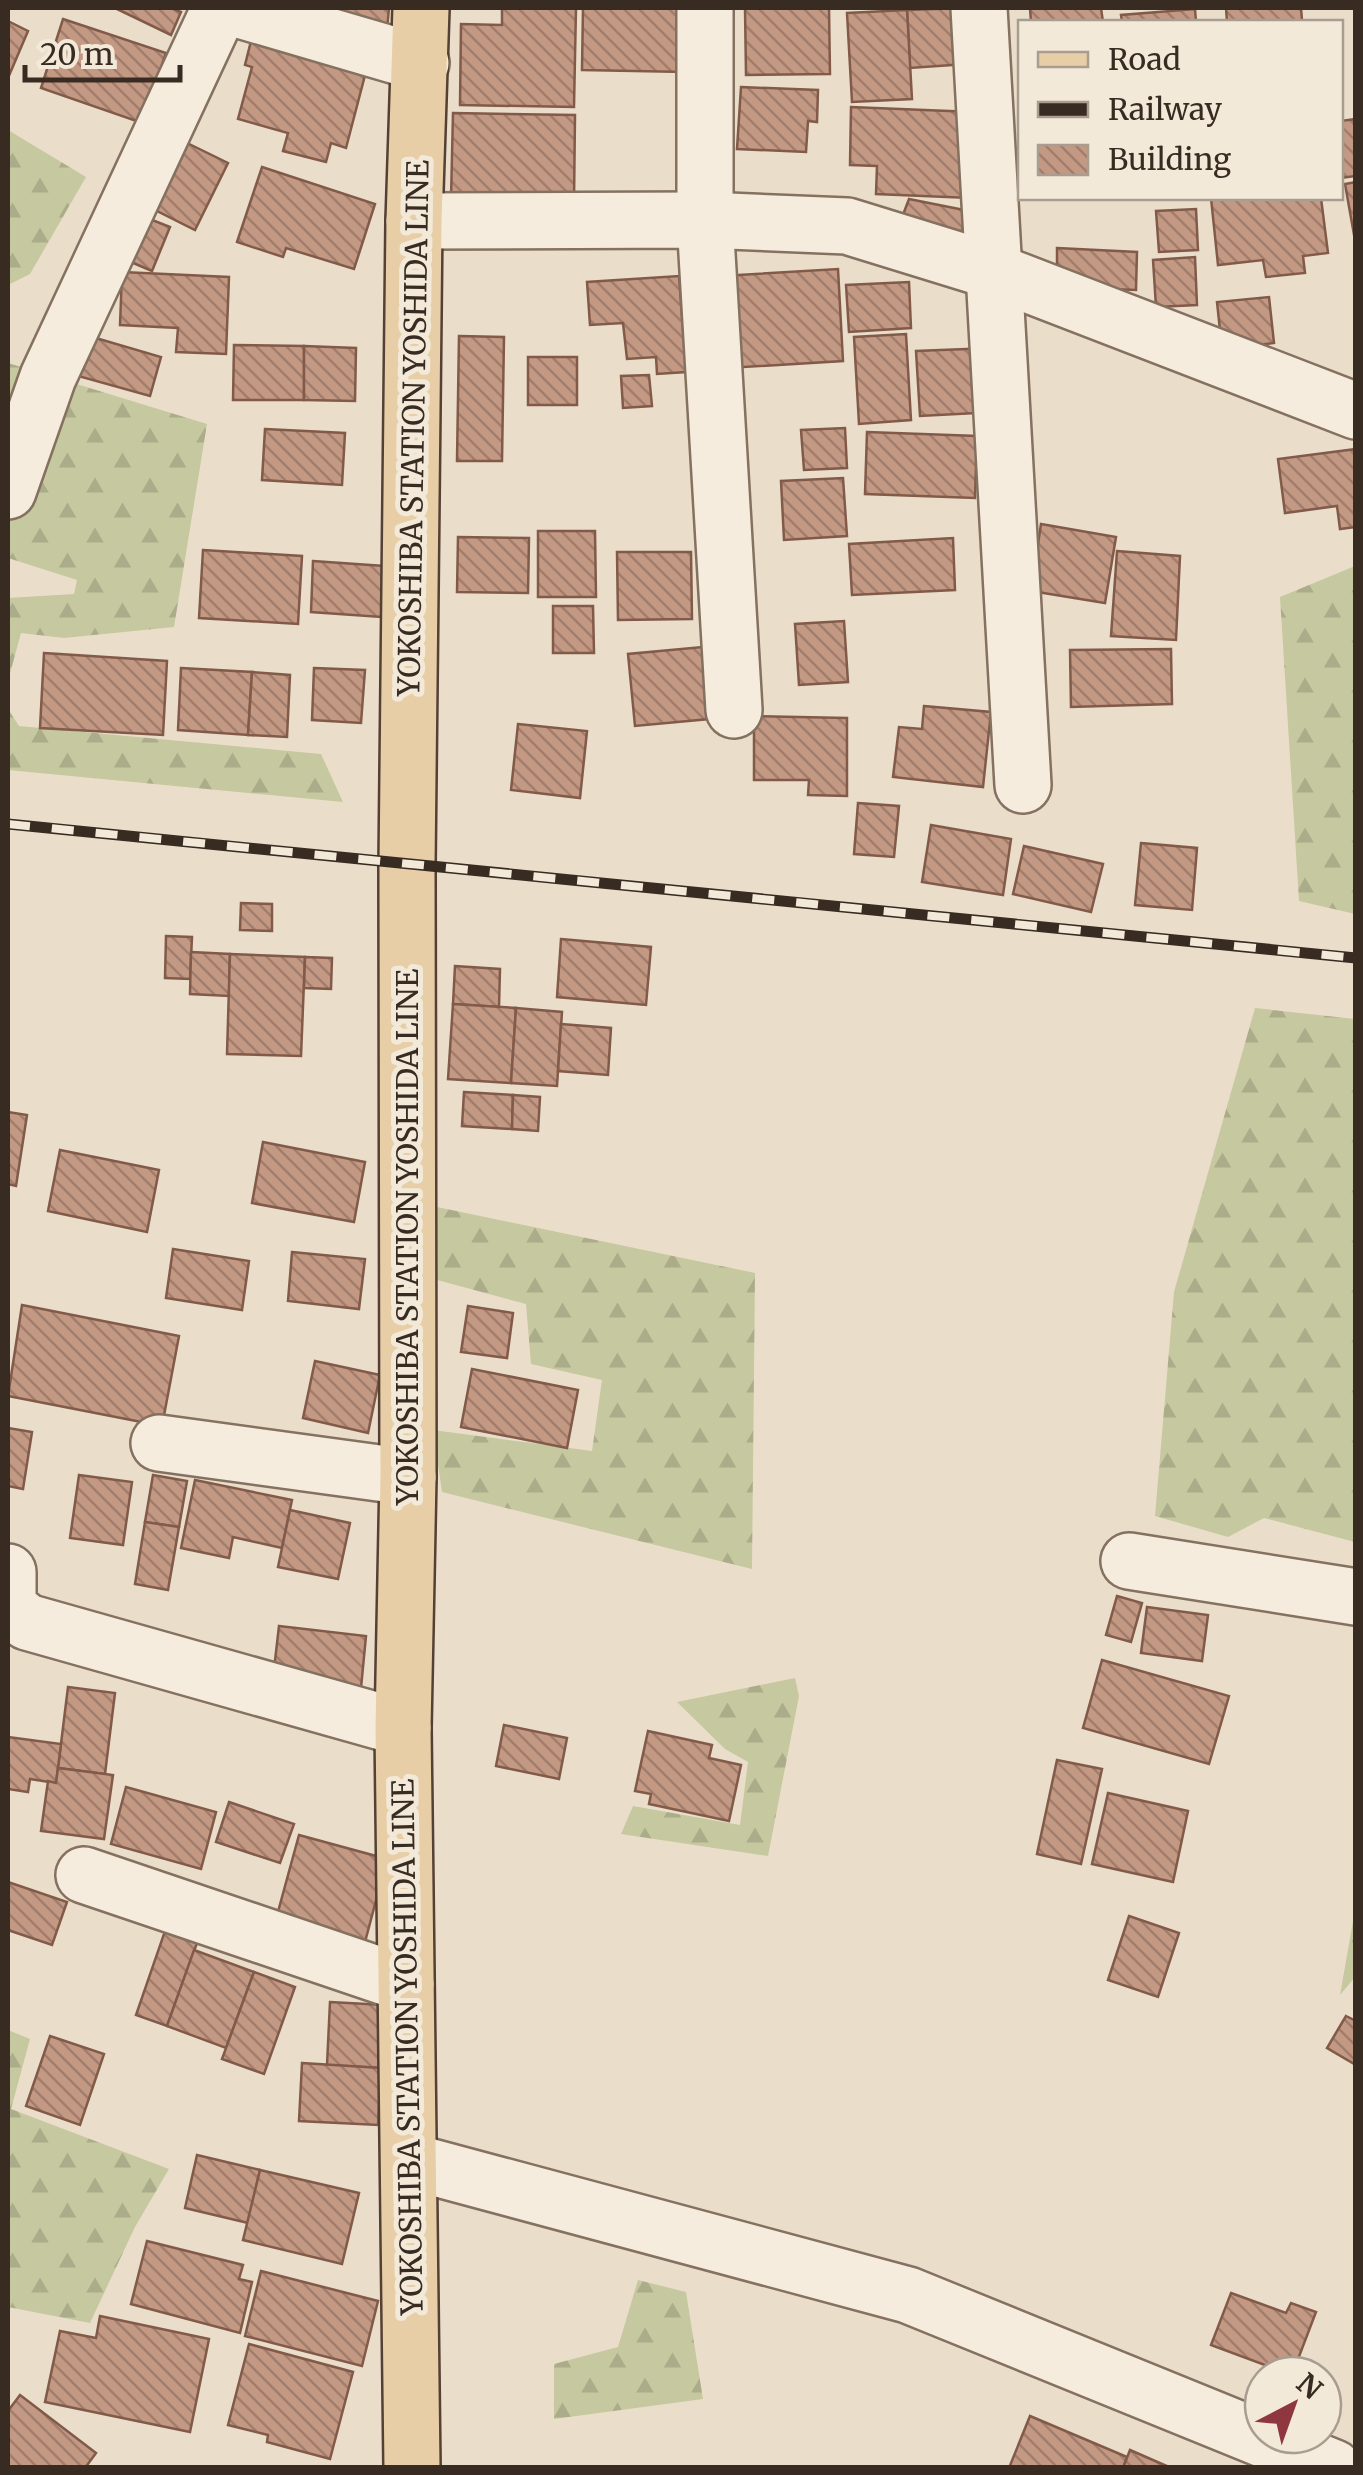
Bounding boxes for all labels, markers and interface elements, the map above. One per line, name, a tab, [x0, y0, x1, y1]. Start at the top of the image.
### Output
scale bar	[25, 20, 180, 82]
legend	[1018, 20, 1343, 200]
text: 20 m	[40, 35, 114, 73]
text: Road	[1108, 40, 1181, 78]
text: Railway	[1108, 90, 1223, 128]
text: Building	[1108, 140, 1231, 178]
street label: YOKOSHIBA STATION YOSHIDA LINE	[389, 159, 437, 698]
street label: YOKOSHIBA STATION YOSHIDA LINE	[388, 969, 426, 1506]
street label: YOKOSHIBA STATION YOSHIDA LINE	[383, 1778, 431, 2317]
north arrow	[1243, 2355, 1343, 2455]
text: N	[1289, 2365, 1330, 2407]

